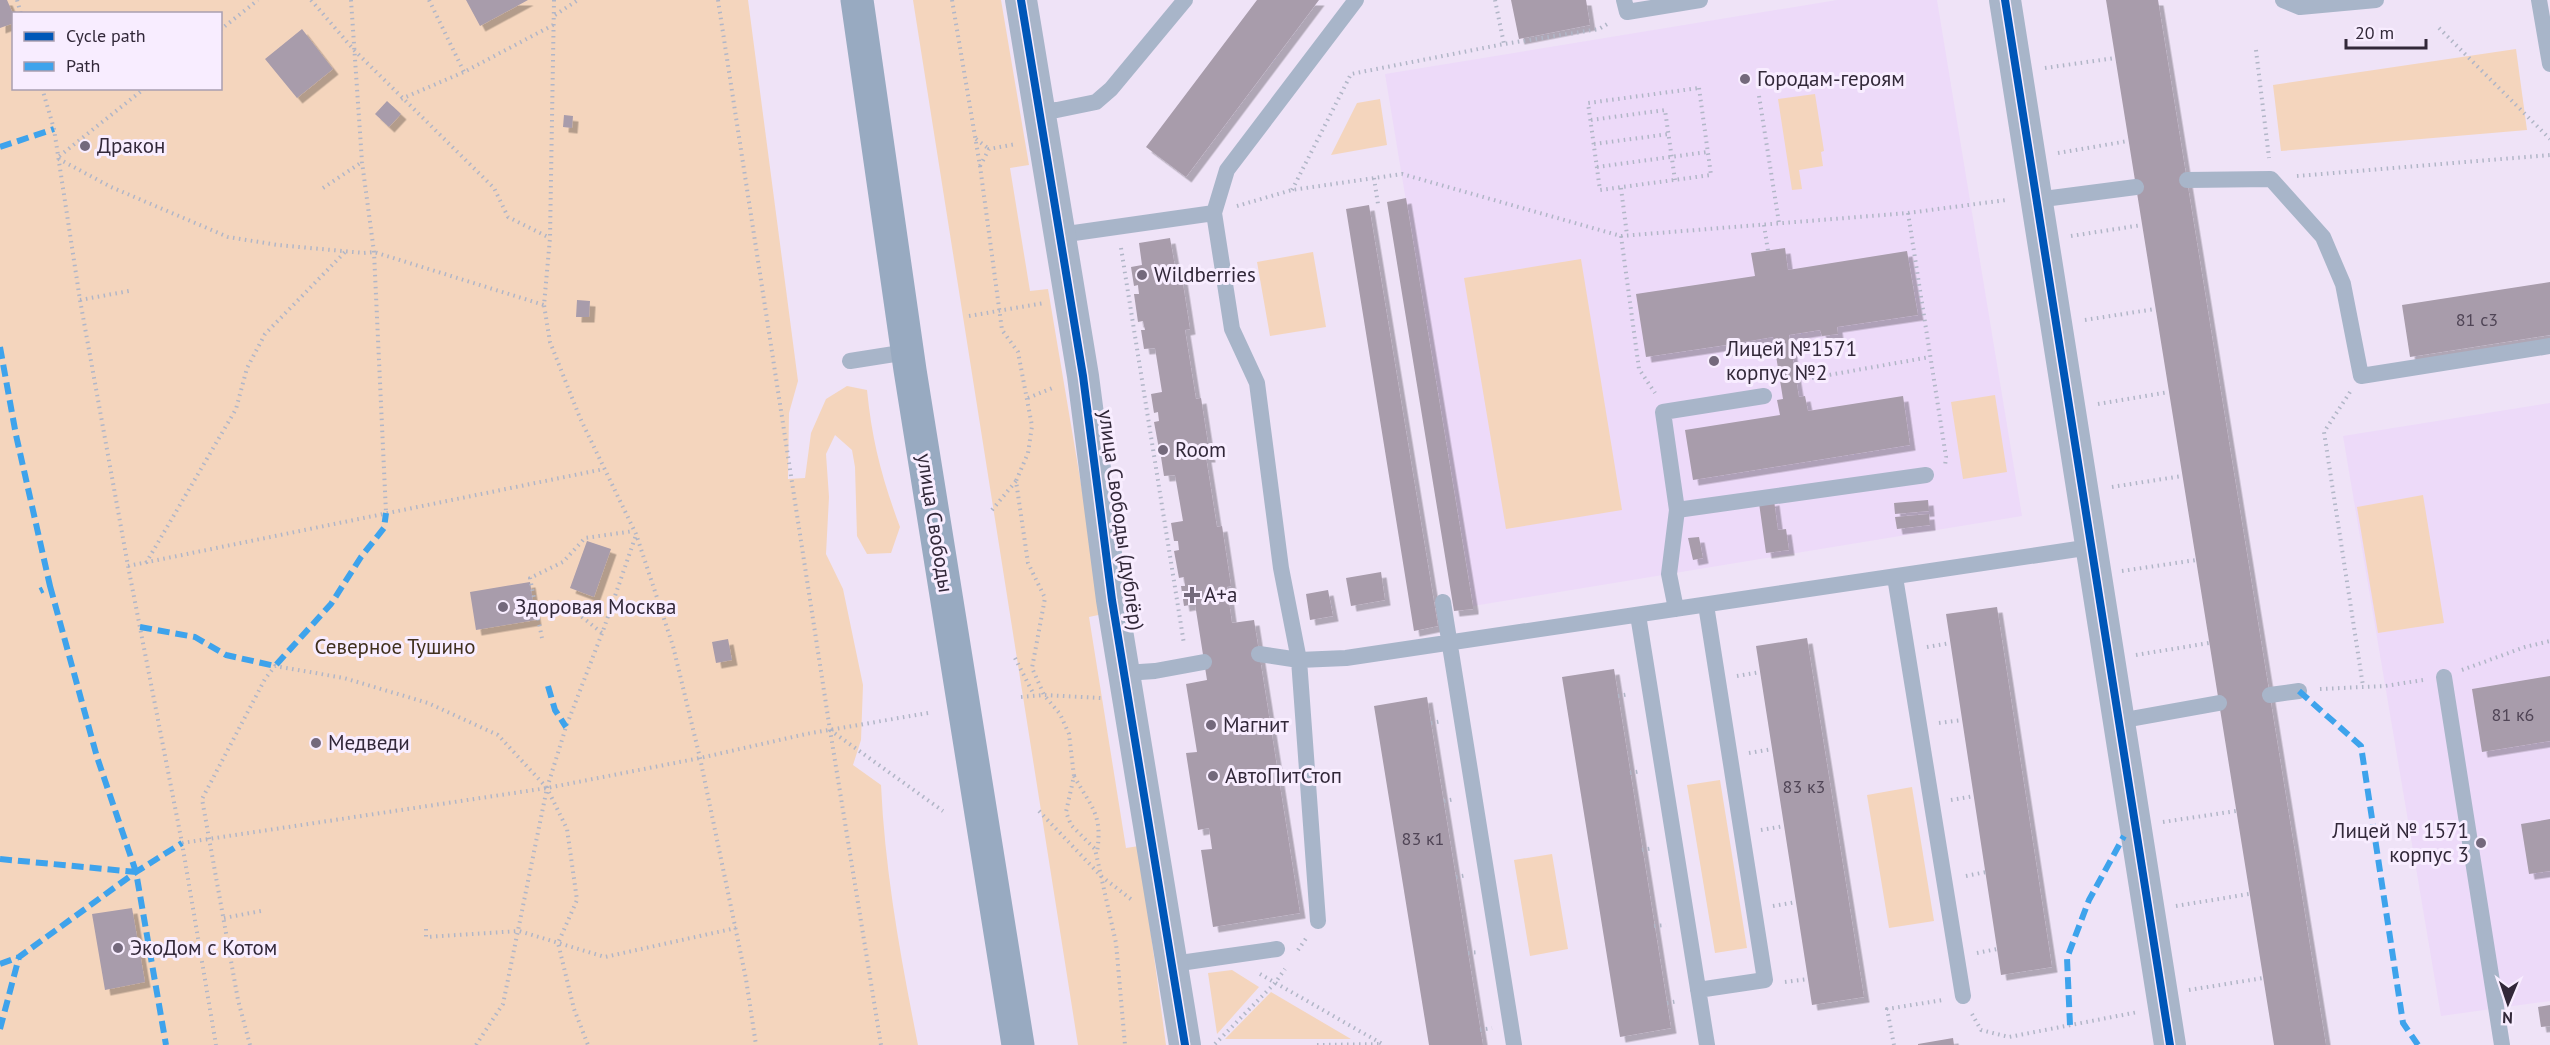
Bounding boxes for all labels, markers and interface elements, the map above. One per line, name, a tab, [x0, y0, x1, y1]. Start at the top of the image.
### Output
legend	[12, 12, 222, 90]
scale bar	[2346, 12, 2426, 50]
text: 20 m	[2355, 21, 2394, 44]
text: Cycle path	[66, 24, 146, 47]
text: Path	[66, 54, 100, 77]
place label: Городам-героям	[1757, 65, 1905, 92]
marker: Городам-героям	[1738, 72, 1752, 86]
place label: Дракон	[97, 132, 165, 159]
marker: Дракон	[78, 139, 92, 153]
place label: Wildberries	[1154, 261, 1256, 288]
marker: Wildberries	[1135, 268, 1149, 282]
house number: 81 с3	[2456, 308, 2498, 331]
place label: Лицей №1571 корпус №2	[1725, 335, 1857, 386]
marker: Лицей №1571 корпус №2	[1707, 354, 1721, 368]
street label: улица Свободы (дублёр)	[1093, 408, 1150, 632]
place label: Room	[1175, 436, 1226, 463]
marker: Room	[1156, 443, 1170, 457]
street label: улица Свободы	[911, 451, 960, 594]
place label: А+а	[1204, 581, 1237, 608]
marker: А+а	[1185, 588, 1199, 602]
place label: Здоровая Москва	[515, 593, 676, 620]
marker: Здоровая Москва	[496, 600, 510, 614]
park label: Северное Тушино	[315, 633, 475, 660]
house number: 81 к6	[2492, 703, 2534, 726]
place label: Магнит	[1223, 711, 1290, 738]
marker: Магнит	[1204, 718, 1218, 732]
place label: Медведи	[328, 729, 410, 756]
marker: Медведи	[309, 736, 323, 750]
place label: АвтоПитСтоп	[1225, 762, 1342, 789]
marker: АвтоПитСтоп	[1206, 769, 1220, 783]
house number: 83 к3	[1783, 775, 1825, 798]
place label: Лицей № 1571 корпус 3	[2331, 817, 2469, 868]
house number: 83 к1	[1402, 827, 1444, 850]
marker: Лицей № 1571 корпус 3	[2474, 836, 2488, 850]
place label: ЭкоДом с Котом	[130, 934, 277, 961]
marker: ЭкоДом с Котом	[111, 941, 125, 955]
north arrow	[2478, 973, 2538, 1033]
text: N	[2502, 1008, 2513, 1028]

